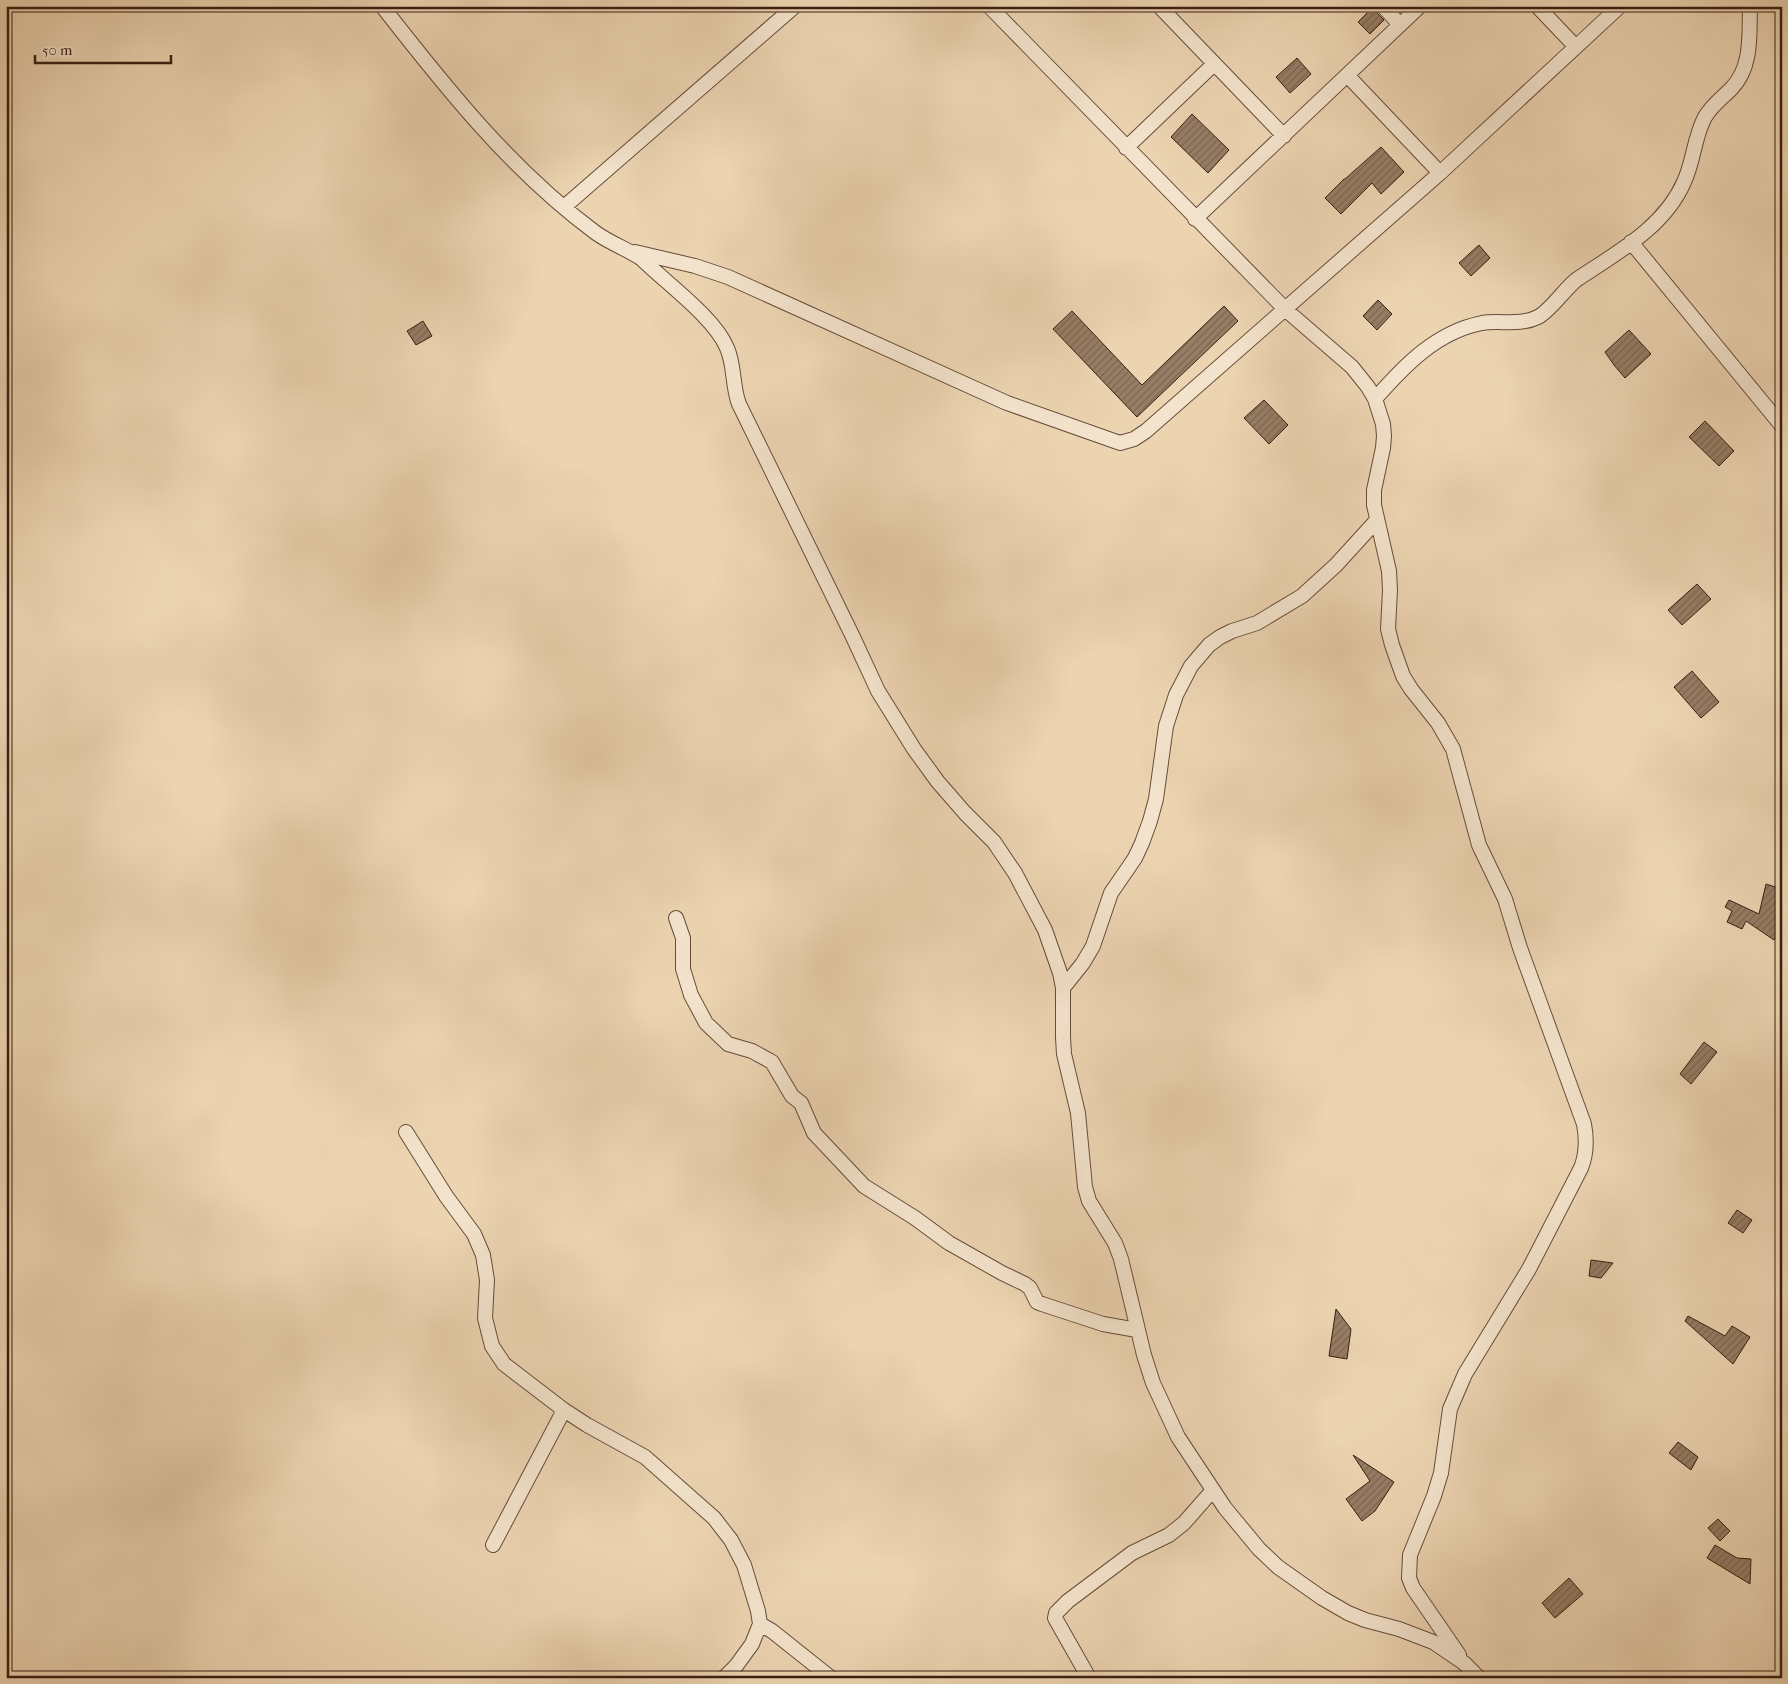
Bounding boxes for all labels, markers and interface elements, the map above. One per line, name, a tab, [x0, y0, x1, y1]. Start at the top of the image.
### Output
scale bar	[35, 32, 171, 64]
text: 50 m	[42, 41, 73, 59]

